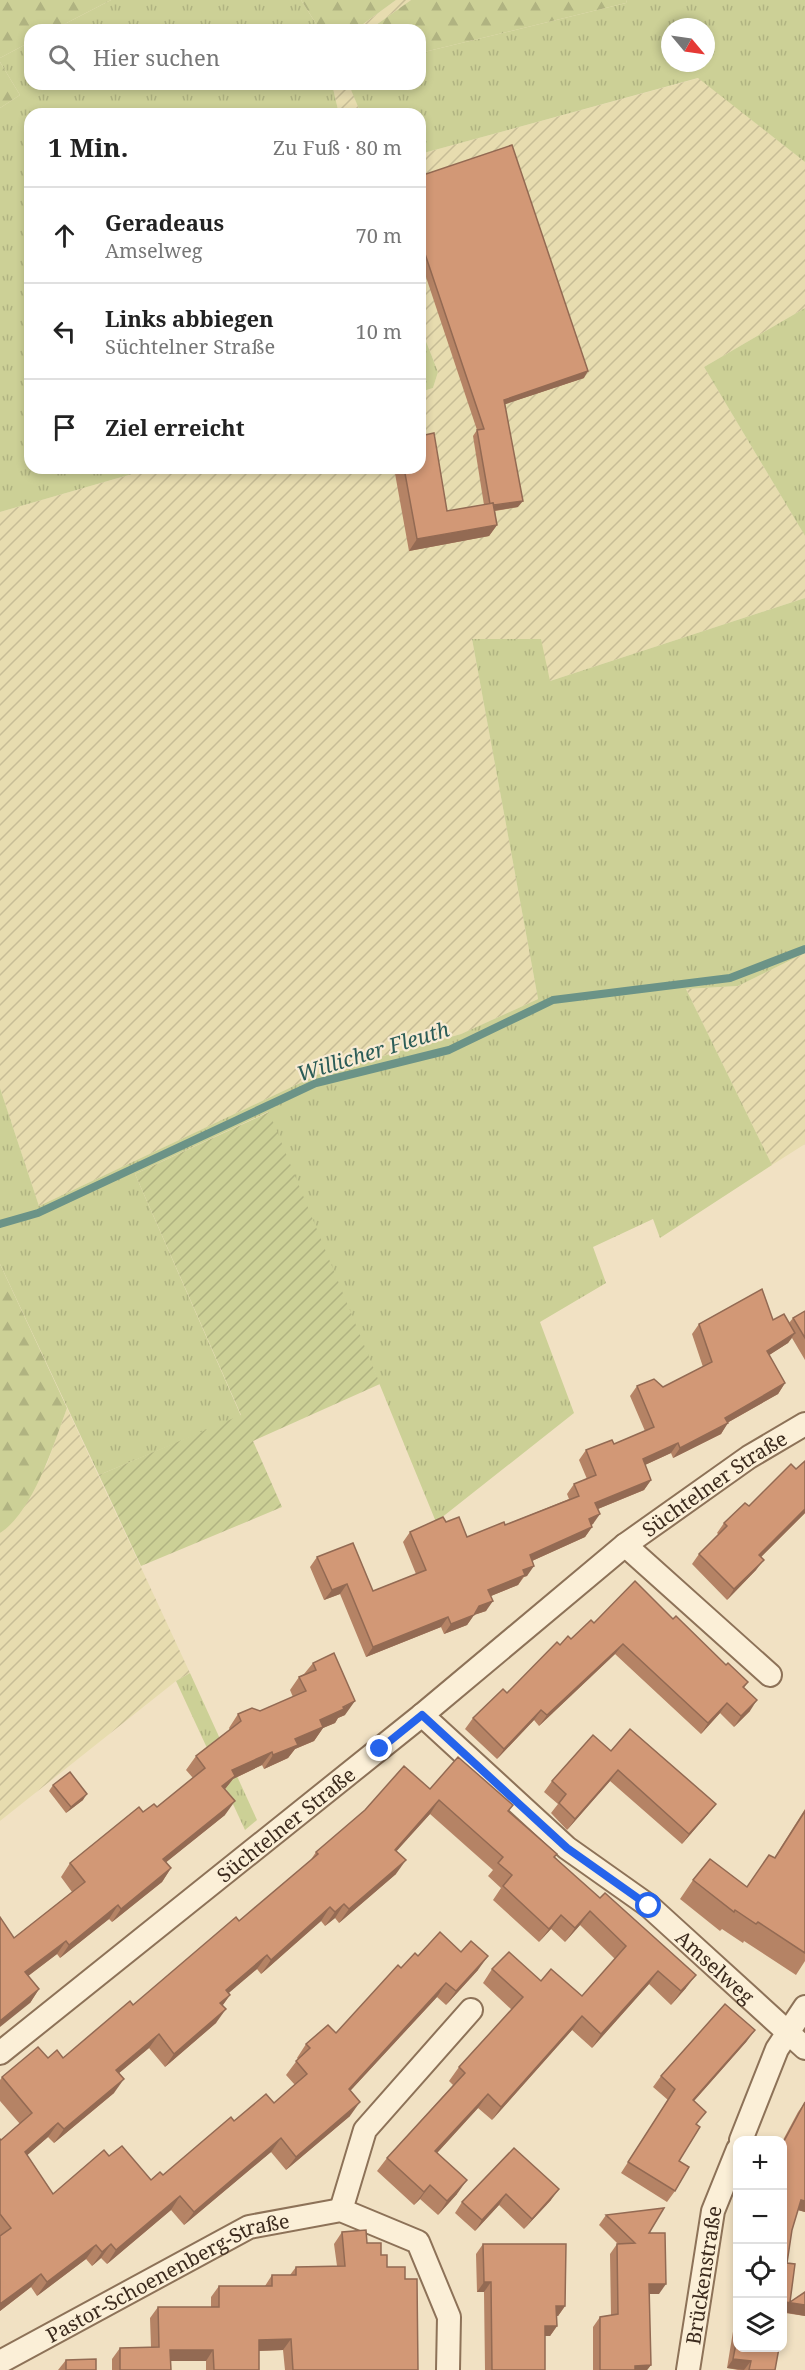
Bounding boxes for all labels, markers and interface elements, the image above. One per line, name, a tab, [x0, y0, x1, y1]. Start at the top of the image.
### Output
north arrow	[661, 18, 715, 72]
search box	[24, 24, 426, 90]
icon: search	[45, 41, 78, 74]
text: Hier suchen	[93, 42, 220, 72]
text: 1 Min.	[48, 129, 128, 165]
text: Zu Fuß · 80 m	[273, 134, 402, 161]
text: Geradeaus	[105, 207, 224, 237]
icon: ahead	[48, 219, 81, 252]
text: 70 m	[356, 222, 402, 249]
text: Amselweg	[105, 237, 203, 264]
text: Links abbiegen	[105, 303, 274, 333]
icon: left	[48, 315, 81, 348]
text: 10 m	[356, 318, 402, 345]
text: Süchtelner Straße	[105, 333, 275, 360]
icon: arrive	[48, 411, 81, 444]
text: Ziel erreicht	[105, 412, 245, 442]
water label: Willicher Fleuth	[293, 1014, 453, 1087]
street label: Süchtelner Straße	[636, 1424, 792, 1542]
route end	[366, 1735, 392, 1761]
street label: Süchtelner Straße	[211, 1760, 361, 1888]
route start	[635, 1892, 661, 1918]
street label: Amselweg	[670, 1924, 761, 2009]
map controls	[733, 2136, 787, 2352]
button: +	[733, 2136, 787, 2190]
button: −	[733, 2190, 787, 2244]
street label: Brückenstraße	[679, 2204, 727, 2346]
street label: Pastor-Schoenenberg-Straße	[41, 2206, 292, 2348]
button: locate	[733, 2244, 787, 2298]
button: layers	[733, 2298, 787, 2352]

